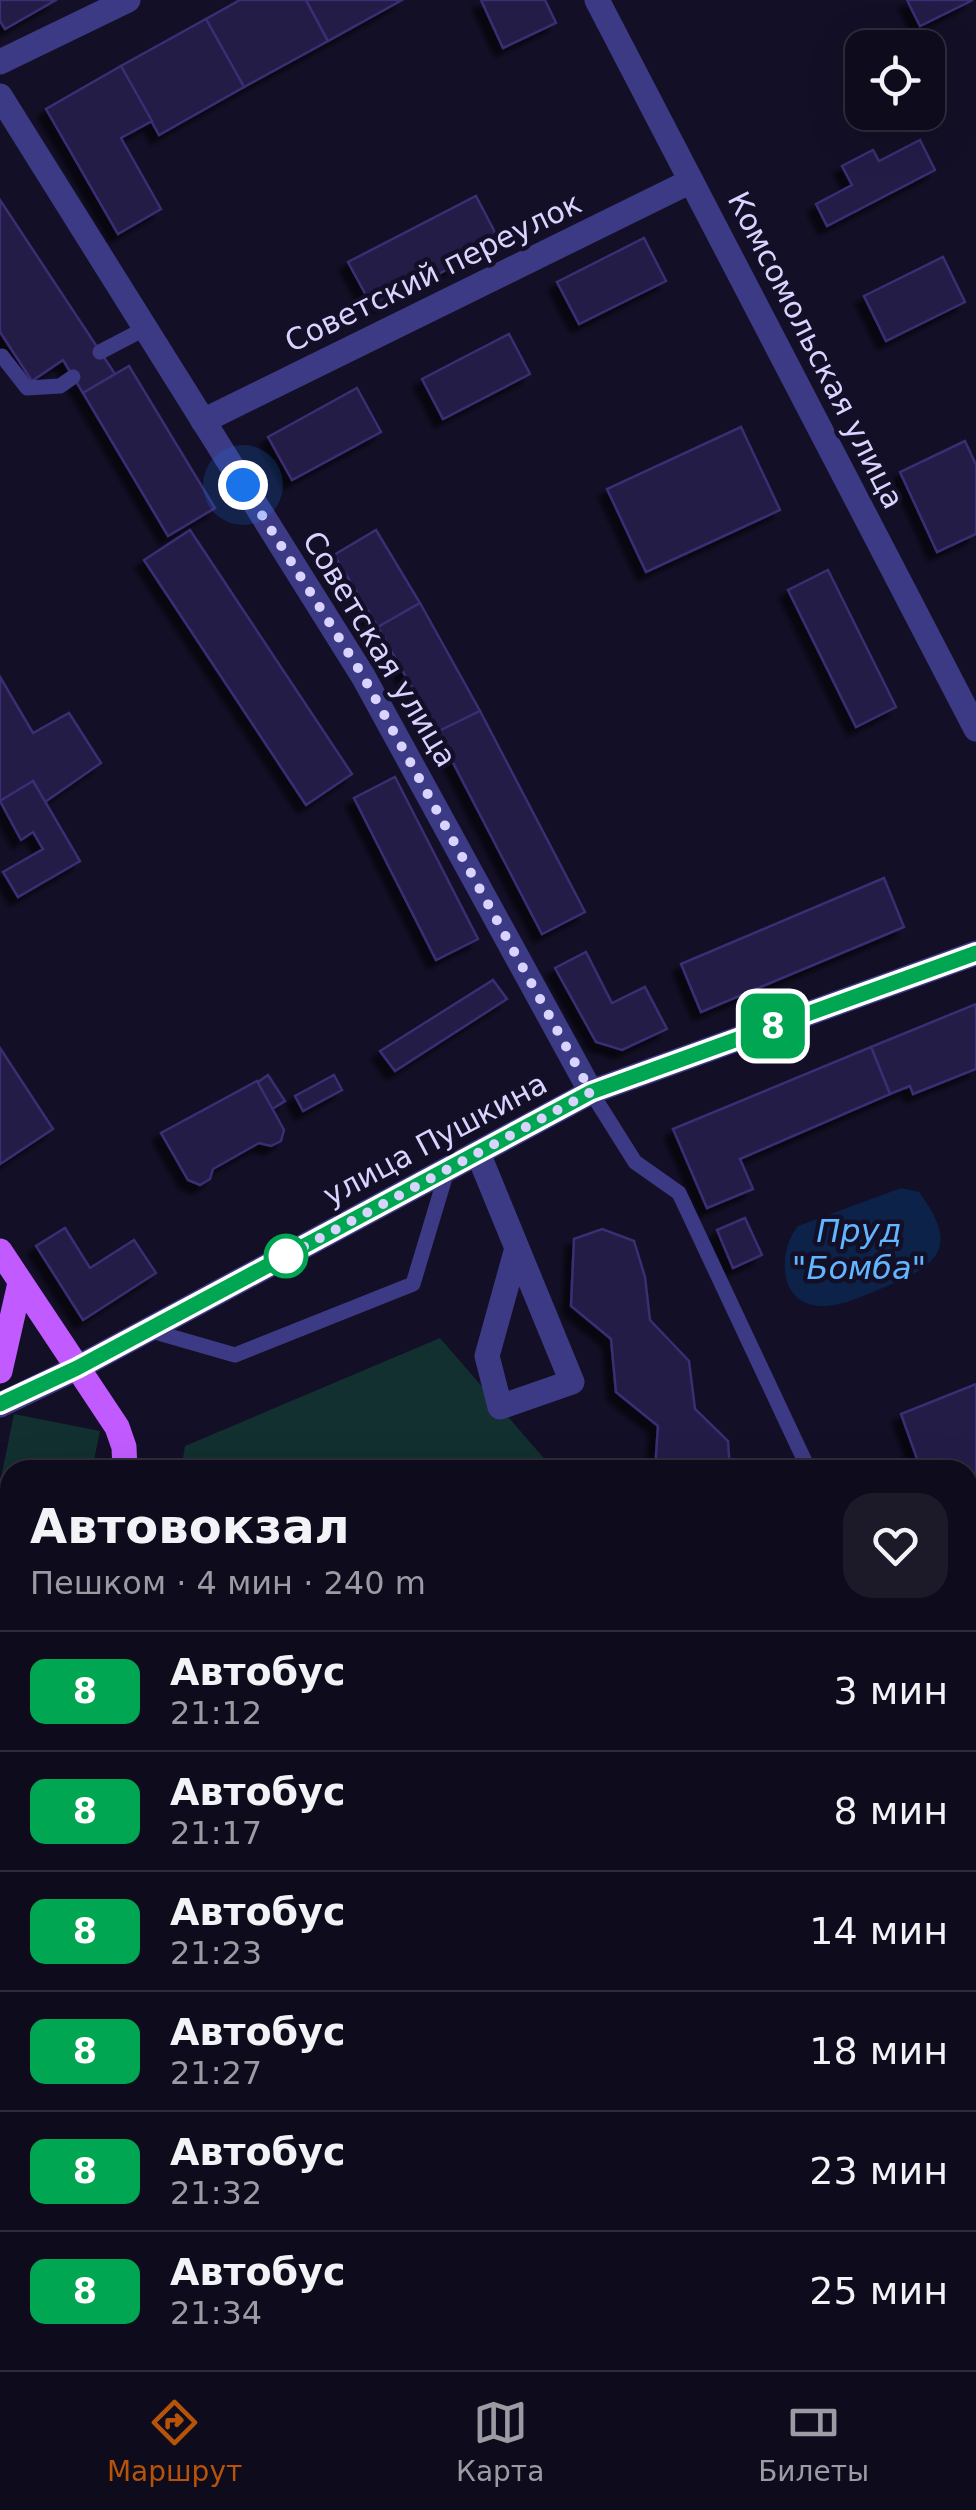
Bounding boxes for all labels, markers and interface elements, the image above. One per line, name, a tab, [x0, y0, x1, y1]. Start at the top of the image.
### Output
map controls	[845, 30, 945, 130]
button: locate	[845, 30, 945, 130]
street label: Советский переулок	[279, 185, 587, 359]
street label: Комсомольская улица	[721, 186, 911, 514]
your location	[218, 460, 268, 510]
street label: Советская улица	[296, 525, 464, 773]
line badge: 8	[740, 994, 806, 1058]
text: 8	[761, 1006, 785, 1046]
street label: улица Пушкина	[317, 1065, 553, 1213]
water label: Пруд "Бомба"	[792, 1212, 926, 1287]
unlabelled marker	[265, 1235, 307, 1277]
button: heart	[843, 1493, 948, 1598]
text: Автовокзал	[30, 1498, 350, 1554]
text: Пешком · 4 мин · 240 m	[30, 1564, 426, 1602]
text: Автобус	[170, 1650, 345, 1694]
text: 3 мин	[834, 1669, 948, 1713]
text: 8	[73, 1671, 97, 1711]
text: 21:12	[170, 1694, 262, 1732]
text: Автобус	[170, 1770, 345, 1814]
text: 8 мин	[834, 1789, 948, 1833]
text: 8	[73, 1791, 97, 1831]
text: 21:17	[170, 1814, 262, 1852]
text: Автобус	[170, 1890, 345, 1934]
text: 14 мин	[809, 1909, 948, 1953]
text: 8	[73, 1911, 97, 1951]
text: 21:23	[170, 1934, 262, 1972]
text: Автобус	[170, 2010, 345, 2054]
text: 18 мин	[809, 2029, 948, 2073]
text: 8	[73, 2031, 97, 2071]
text: 21:27	[170, 2054, 262, 2092]
text: Автобус	[170, 2130, 345, 2174]
text: 23 мин	[809, 2149, 948, 2193]
text: 8	[73, 2151, 97, 2191]
text: 21:32	[170, 2174, 262, 2212]
text: Автобус	[170, 2250, 345, 2294]
text: 25 мин	[809, 2269, 948, 2313]
text: 8	[73, 2271, 97, 2311]
text: 21:34	[170, 2294, 262, 2332]
tab: Маршрут	[107, 2395, 242, 2488]
tab: Карта	[456, 2395, 544, 2488]
tab: Билеты	[758, 2395, 869, 2488]

